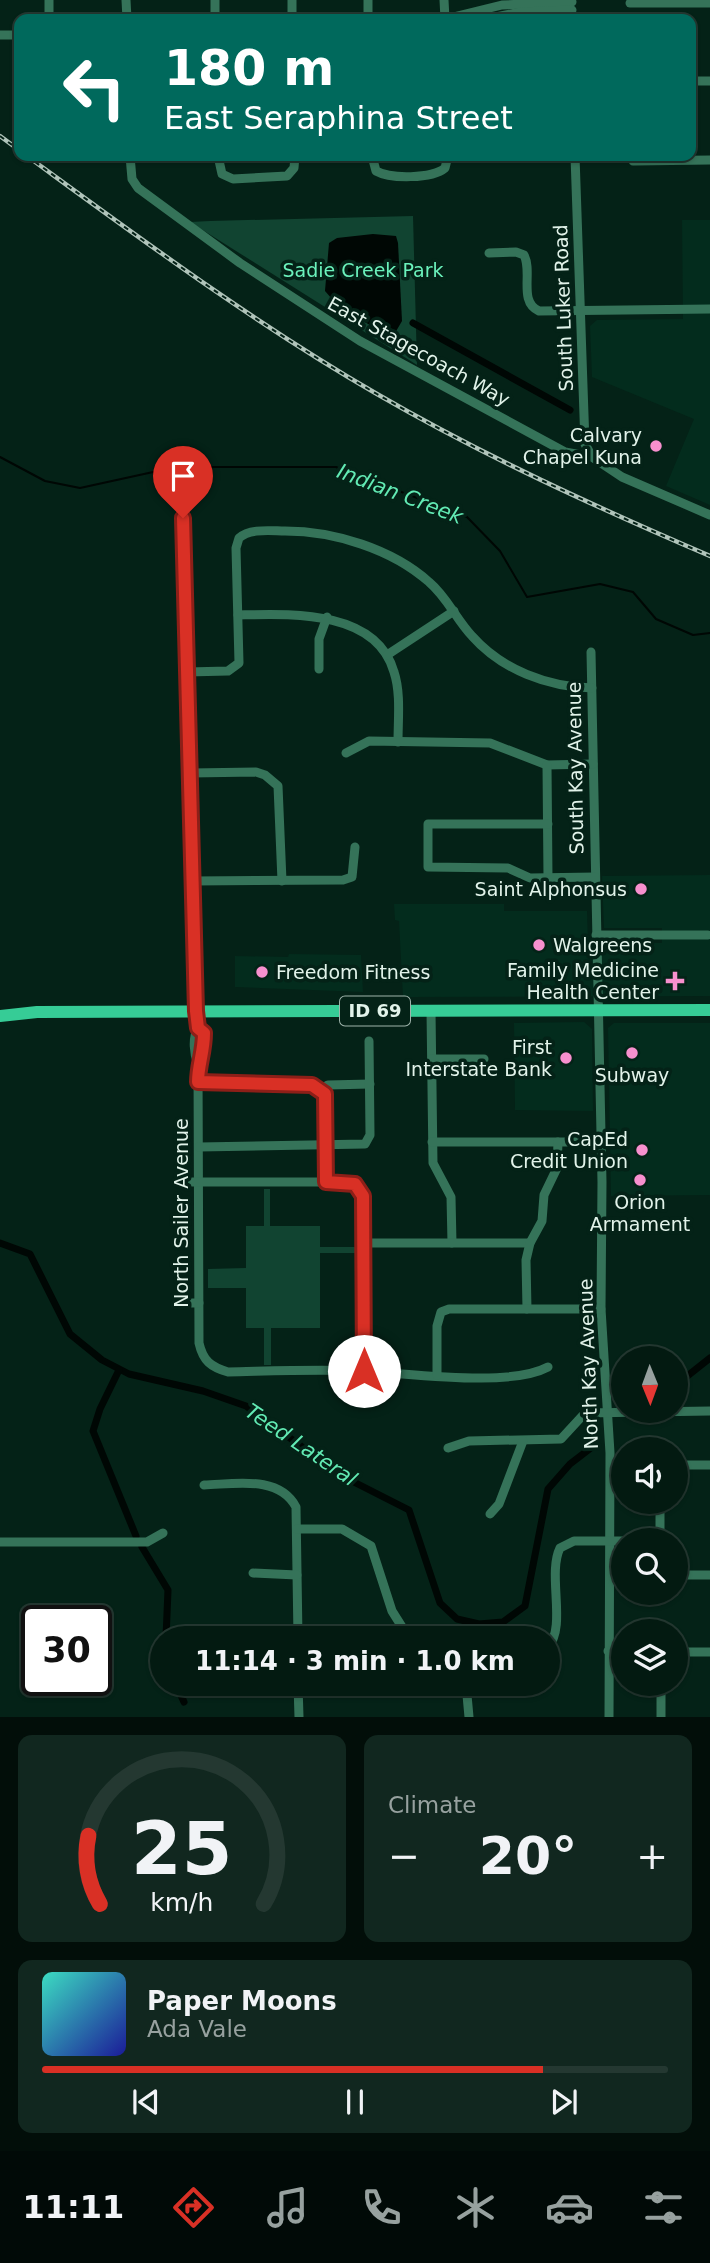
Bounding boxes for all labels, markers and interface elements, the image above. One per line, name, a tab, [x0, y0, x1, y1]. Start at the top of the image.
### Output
text: 180 m	[164, 40, 334, 97]
icon: left	[49, 42, 140, 133]
text: East Seraphina Street	[164, 99, 513, 137]
street label: South Luker Road	[549, 224, 577, 392]
park label: Sadie Creek Park	[283, 259, 443, 281]
street label: East Stagecoach Way	[324, 292, 514, 410]
place label: Calvary Chapel Kuna	[523, 424, 642, 468]
marker: Calvary Chapel Kuna	[648, 438, 664, 454]
pin	[153, 446, 213, 518]
icon: arrive	[164, 457, 202, 495]
water label: Indian Creek	[334, 459, 467, 529]
street label: South Kay Avenue	[562, 681, 588, 855]
place label: Saint Alphonsus	[475, 878, 627, 900]
marker: Saint Alphonsus	[633, 881, 649, 897]
place label: Walgreens	[553, 934, 652, 956]
marker: Walgreens	[531, 937, 547, 953]
place label: Family Medicine Health Center	[507, 959, 659, 1003]
place label: Freedom Fitness	[276, 961, 430, 983]
marker: Freedom Fitness	[254, 964, 270, 980]
marker: Family Medicine Health Center	[665, 971, 685, 991]
road number: ID 69	[340, 996, 410, 1026]
place label: First Interstate Bank	[406, 1036, 552, 1080]
marker: Subway	[624, 1045, 640, 1061]
marker: First Interstate Bank	[558, 1050, 574, 1066]
place label: Subway	[595, 1064, 669, 1086]
street label: North Sailer Avenue	[170, 1118, 192, 1308]
place label: CapEd Credit Union	[510, 1128, 628, 1172]
marker: CapEd Credit Union	[634, 1142, 650, 1158]
marker: Orion Armament	[632, 1172, 648, 1188]
place label: Orion Armament	[590, 1191, 690, 1235]
street label: North Kay Avenue	[574, 1278, 602, 1450]
position arrow	[327, 1334, 401, 1408]
north arrow	[611, 1346, 688, 1423]
map controls	[611, 1346, 688, 1696]
water label: Teed Lateral	[241, 1399, 361, 1491]
button: sound	[611, 1437, 688, 1514]
button: search	[611, 1528, 688, 1605]
speed limit sign: 30	[21, 1605, 112, 1696]
button: layers	[611, 1619, 688, 1696]
text: 11:14 · 3 min · 1.0 km	[195, 1646, 515, 1676]
text: Climate	[388, 1792, 477, 1818]
text: 25	[131, 1807, 233, 1892]
text: 20°	[479, 1826, 577, 1886]
text: −	[388, 1834, 420, 1878]
text: +	[636, 1834, 668, 1878]
text: km/h	[150, 1888, 214, 1917]
text: Paper Moons	[147, 1986, 337, 2016]
text: Ada Vale	[147, 2016, 247, 2042]
icon: previous	[127, 2083, 165, 2121]
icon: pause	[336, 2083, 374, 2121]
icon: next	[545, 2083, 583, 2121]
icon: directions	[169, 2183, 218, 2232]
icon: music	[263, 2183, 312, 2232]
icon: phone	[357, 2183, 406, 2232]
icon: climate	[451, 2183, 500, 2232]
icon: car	[545, 2183, 594, 2232]
icon: filters	[639, 2183, 688, 2232]
text: 11:11	[22, 2188, 124, 2226]

